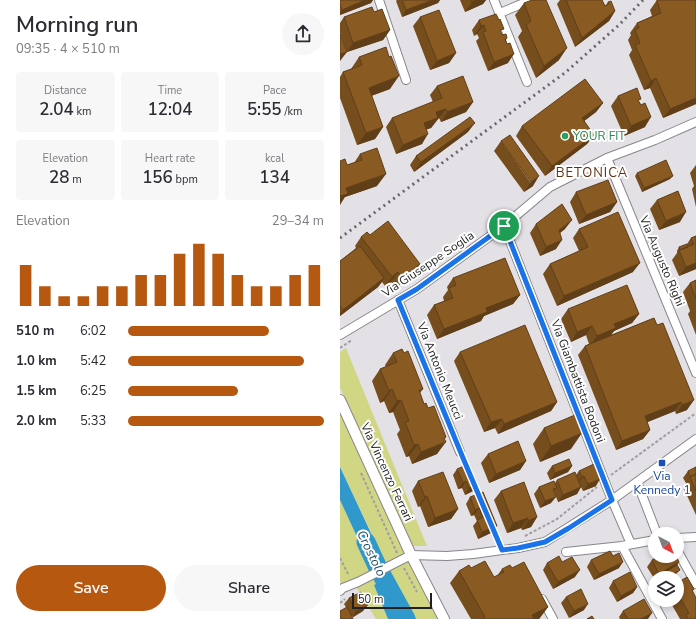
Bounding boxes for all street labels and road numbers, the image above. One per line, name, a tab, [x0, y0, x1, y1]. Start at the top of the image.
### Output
street label: Via Augusto Righi	[635, 212, 688, 309]
street label: Via Giuseppe Soglia	[378, 227, 477, 301]
street label: Via Giambattista Bodoni	[547, 316, 609, 445]
street label: Via Antonio Meucci	[413, 319, 467, 422]
street label: Via Vincenzo Ferrari	[357, 419, 417, 524]

